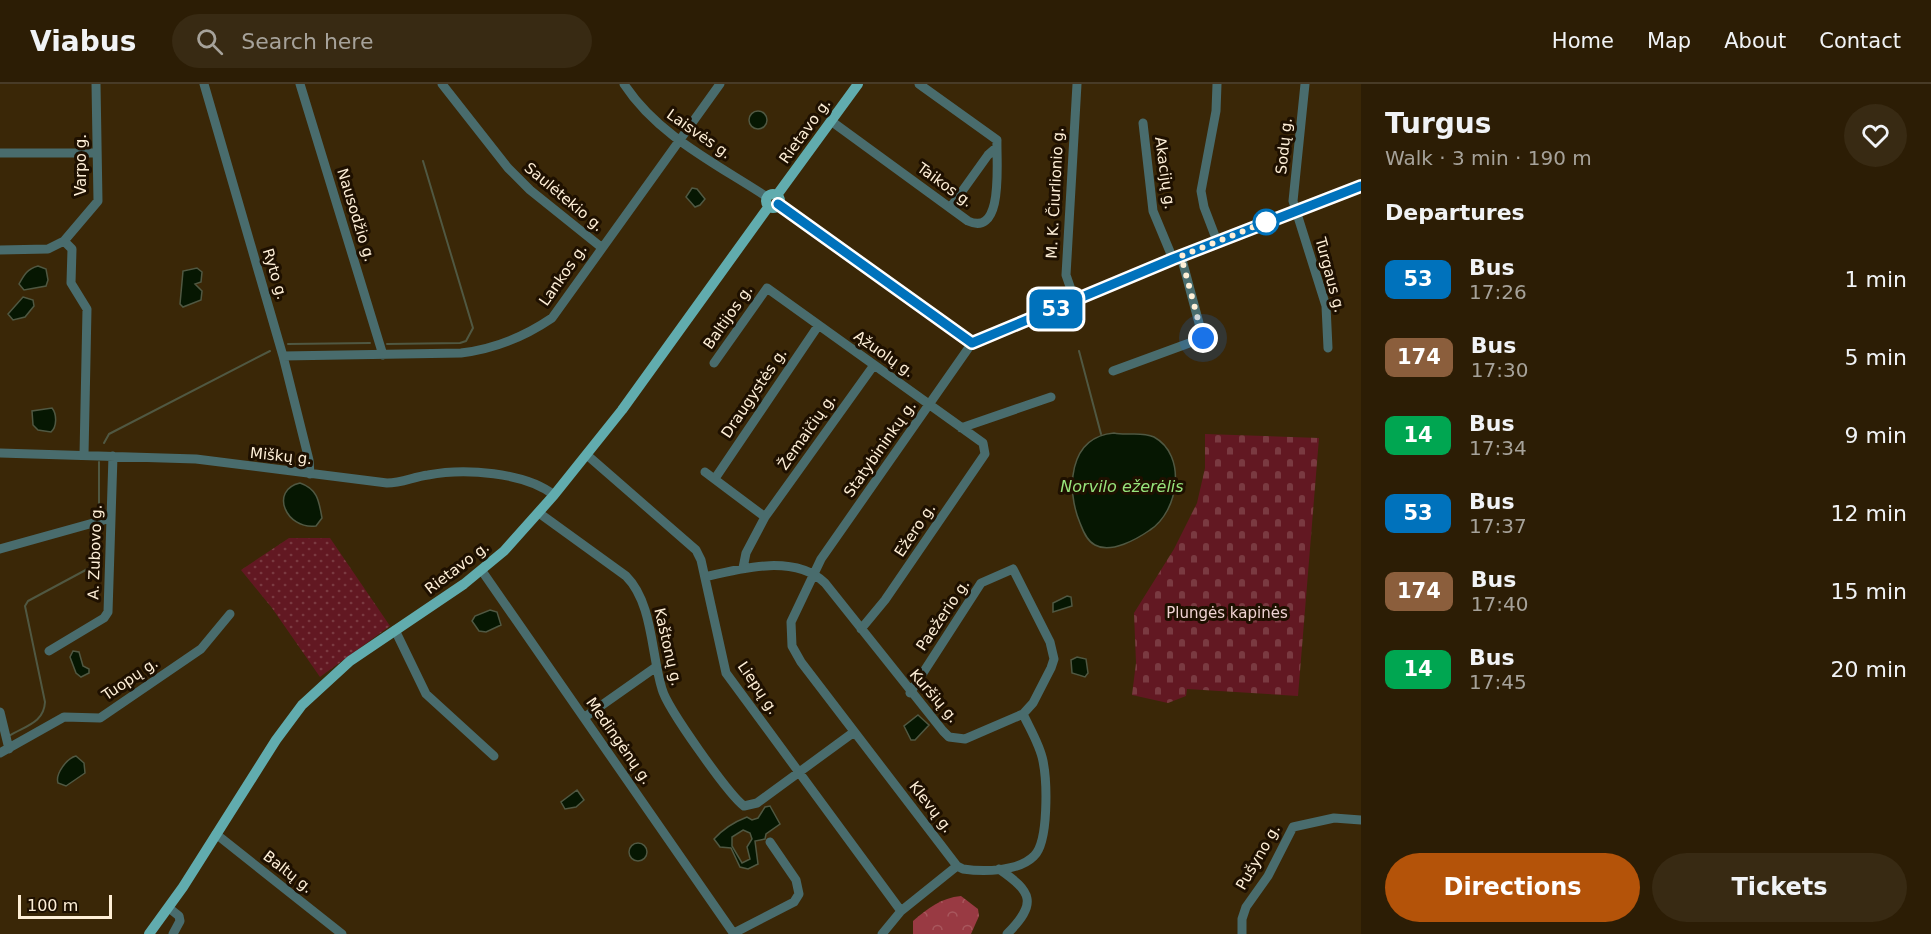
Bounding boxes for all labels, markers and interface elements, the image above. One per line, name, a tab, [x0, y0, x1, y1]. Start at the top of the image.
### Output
search box	[172, 14, 592, 68]
text: Viabus	[30, 25, 136, 58]
icon: search	[193, 25, 226, 58]
text: Search here	[241, 29, 373, 54]
text: Home	[1552, 29, 1614, 53]
text: Map	[1647, 29, 1691, 53]
text: About	[1724, 29, 1786, 53]
text: Contact	[1819, 29, 1901, 53]
street label: Rietavo g.	[775, 95, 835, 167]
button: heart	[1844, 104, 1907, 167]
street label: Laisvės g.	[663, 105, 735, 163]
text: Turgus	[1385, 107, 1491, 140]
street label: Sodų g.	[1272, 117, 1296, 175]
street label: M. K. Čiurlionio g.	[1042, 127, 1067, 259]
street label: Varpo g.	[72, 134, 90, 196]
street label: Akacijų g.	[1151, 136, 1179, 210]
text: Walk · 3 min · 190 m	[1385, 146, 1592, 170]
street label: Taikos g.	[913, 158, 976, 211]
street label: Saulėtekio g.	[521, 159, 607, 235]
street label: Nausodžio g.	[333, 166, 379, 264]
text: Departures	[1385, 200, 1525, 225]
unlabelled marker	[1253, 209, 1279, 235]
street label: Turgaus g.	[1311, 234, 1349, 315]
street label: Lankos g.	[535, 241, 591, 309]
street label: Ryto g.	[259, 246, 291, 302]
text: Bus	[1469, 255, 1515, 280]
text: 53	[1403, 267, 1433, 291]
text: 1 min	[1845, 267, 1907, 292]
text: 17:26	[1469, 280, 1527, 304]
street label: Baltijos g.	[699, 282, 757, 352]
line badge: 53	[1029, 290, 1083, 328]
text: 53	[1041, 297, 1071, 321]
your location	[1188, 323, 1218, 353]
street label: Ąžuolų g.	[850, 327, 918, 381]
text: Bus	[1471, 333, 1516, 358]
street label: Draugystės g.	[717, 345, 791, 441]
text: 174	[1397, 345, 1441, 369]
text: 5 min	[1845, 345, 1907, 370]
text: 17:30	[1471, 358, 1528, 382]
street label: Žemaičių g.	[773, 390, 840, 473]
street label: Statybininkų g.	[840, 397, 920, 501]
text: Bus	[1469, 411, 1515, 436]
text: 14	[1403, 423, 1433, 447]
text: 9 min	[1845, 423, 1907, 448]
text: 17:34	[1469, 436, 1527, 460]
street label: Miškų g.	[249, 444, 313, 468]
water label: Norvilo ežerėlis	[1060, 477, 1184, 496]
text: Bus	[1469, 489, 1515, 514]
street label: Ežero g.	[891, 500, 939, 560]
text: 53	[1403, 501, 1433, 525]
text: 12 min	[1831, 501, 1907, 526]
street label: A. Zubovo g.	[84, 504, 106, 600]
text: 17:37	[1469, 514, 1527, 538]
street label: Rietavo g.	[421, 538, 493, 598]
text: Bus	[1471, 567, 1516, 592]
street label: Paežerio g.	[912, 576, 974, 654]
text: 174	[1397, 579, 1441, 603]
text: 15 min	[1831, 579, 1907, 604]
text: 17:40	[1471, 592, 1528, 616]
park label: Plungės kapinės	[1166, 604, 1288, 622]
street label: Kaštonų g.	[650, 606, 686, 688]
text: Bus	[1469, 645, 1515, 670]
street label: Tuopų g.	[98, 654, 161, 705]
text: 14	[1403, 657, 1433, 681]
text: 20 min	[1831, 657, 1907, 682]
street label: Liepų g.	[734, 658, 782, 718]
street label: Kuršių g.	[906, 665, 962, 727]
text: 17:45	[1469, 670, 1527, 694]
street label: Medingėnų g.	[582, 694, 656, 788]
street label: Klevų g.	[905, 778, 957, 836]
street label: Pušyno g.	[1232, 821, 1284, 893]
street label: Baltų g.	[260, 847, 316, 897]
button: Directions	[1385, 853, 1640, 922]
button: Tickets	[1652, 853, 1907, 922]
scale bar	[18, 892, 112, 920]
text: 100 m	[27, 896, 78, 915]

